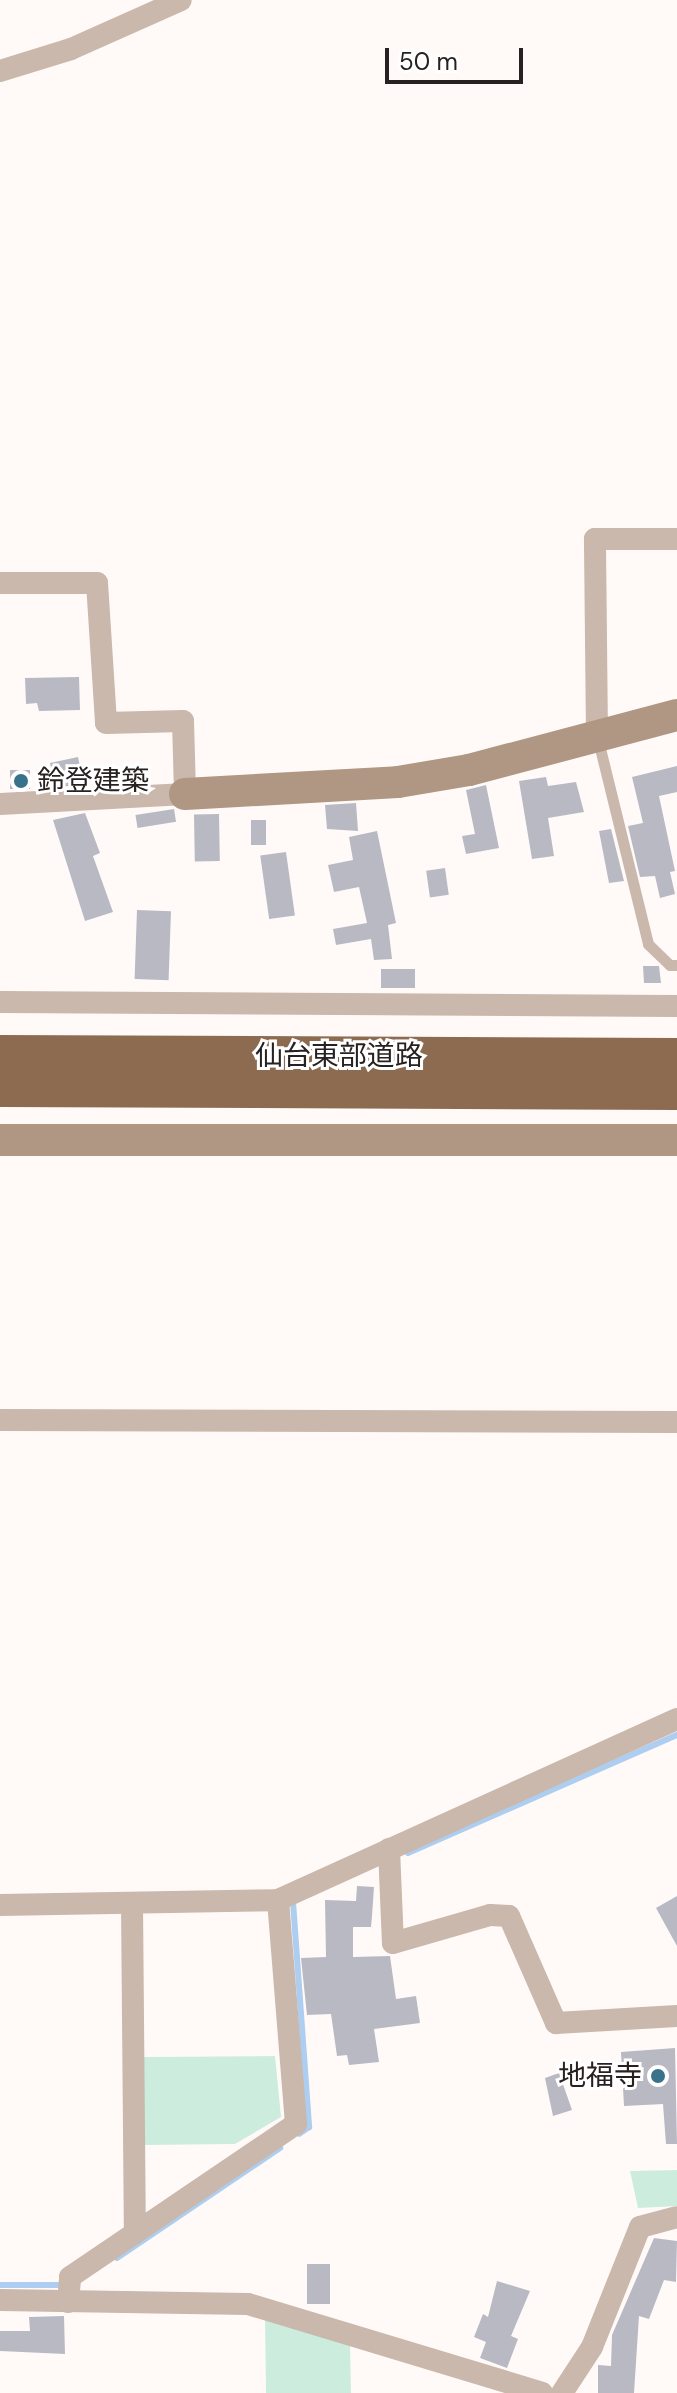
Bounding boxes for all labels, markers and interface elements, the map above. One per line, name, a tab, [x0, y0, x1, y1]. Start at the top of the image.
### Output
scale bar	[389, 32, 527, 82]
text: 50 m	[399, 46, 458, 77]
place label: 鈴登建築	[37, 764, 149, 798]
marker: 鈴登建築	[12, 772, 30, 790]
street label: 仙台東部道路	[255, 1039, 423, 1073]
place label: 地福寺	[558, 2059, 642, 2093]
marker: 地福寺	[649, 2067, 667, 2085]

